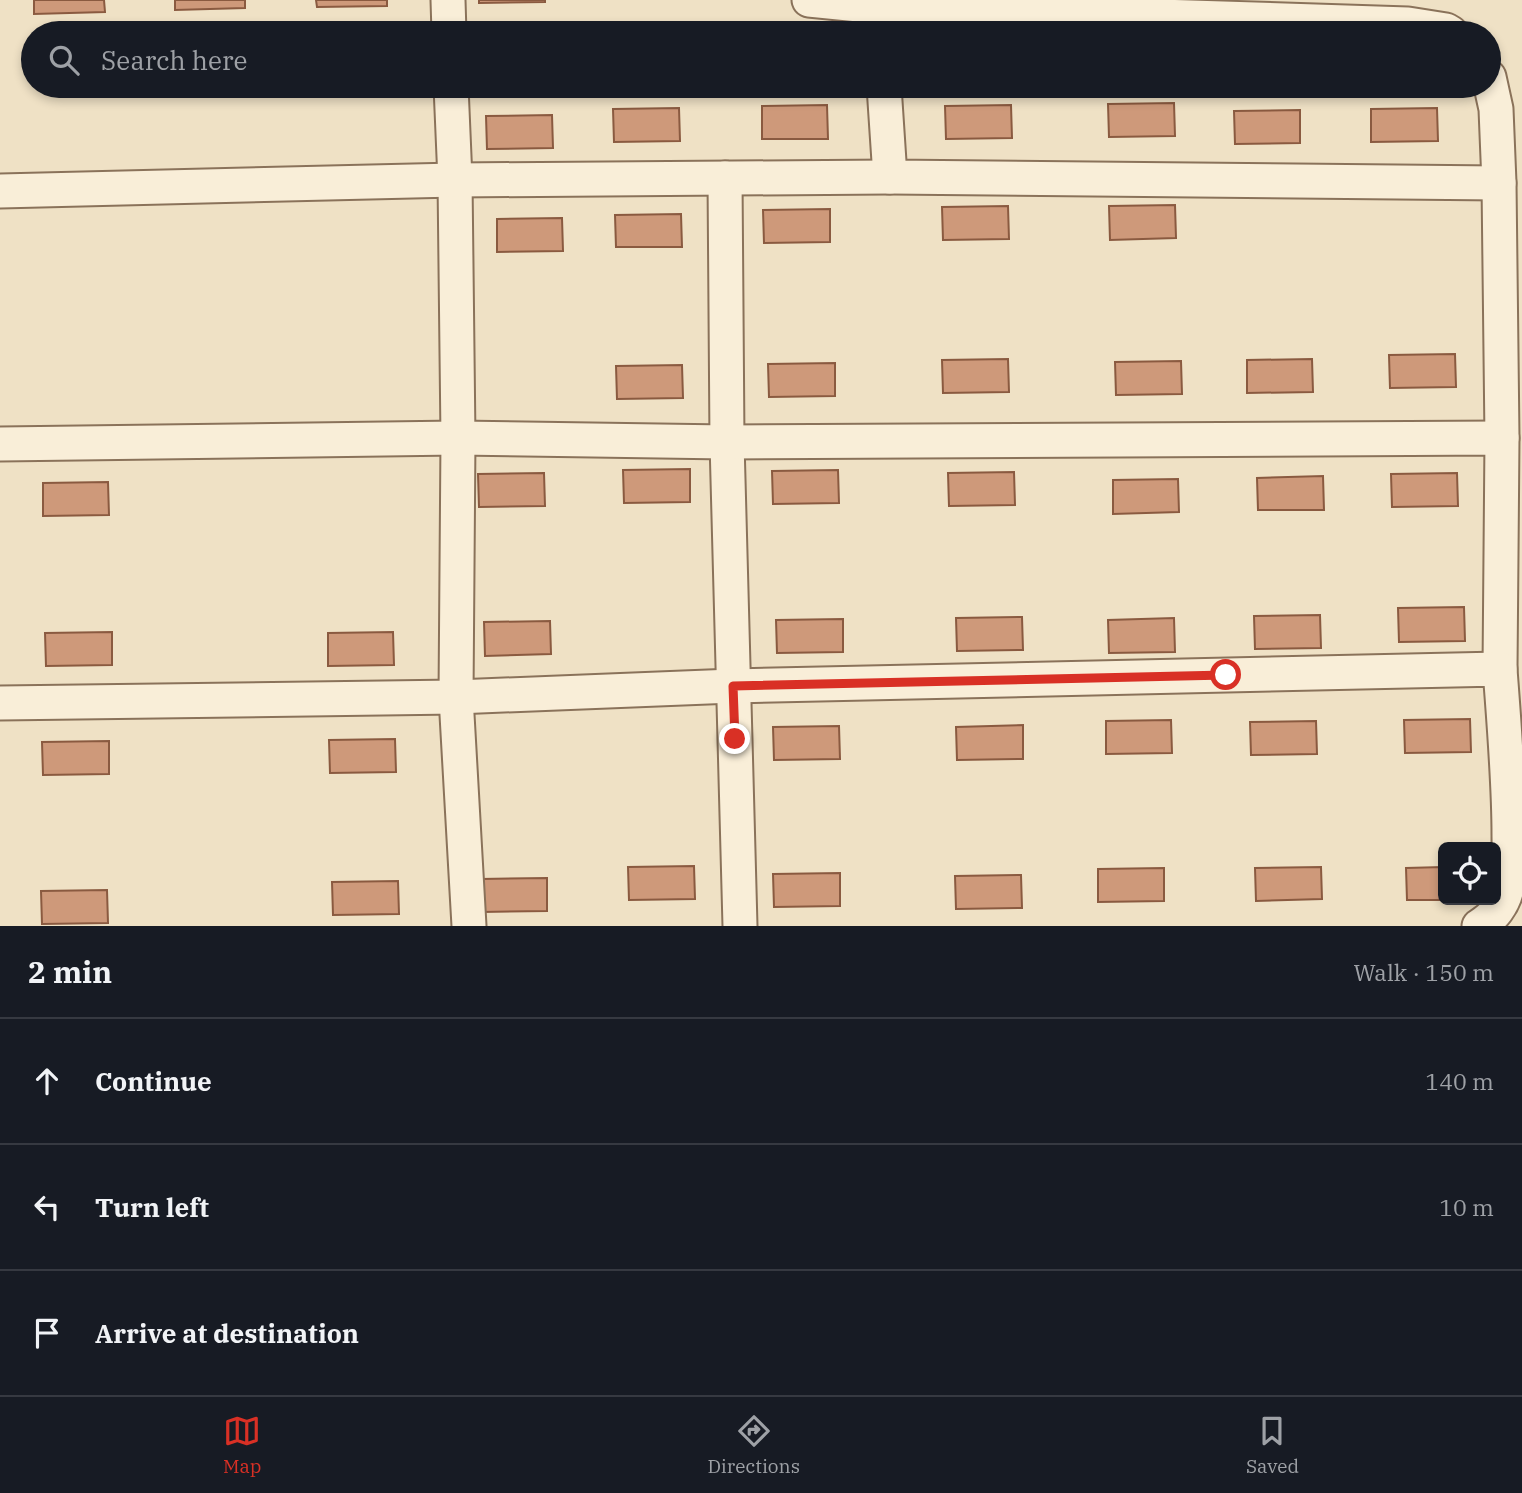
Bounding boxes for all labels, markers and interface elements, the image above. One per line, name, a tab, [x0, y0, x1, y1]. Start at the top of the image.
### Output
search box	[21, 21, 1501, 98]
icon: search	[45, 41, 83, 79]
text: Search here	[101, 43, 247, 77]
route start	[1210, 659, 1241, 690]
route end	[719, 723, 750, 754]
map controls	[1438, 842, 1501, 905]
button: locate	[1438, 842, 1501, 905]
text: 2 min	[28, 952, 112, 991]
text: Walk · 150 m	[1353, 957, 1494, 987]
icon: ahead	[28, 1062, 66, 1100]
text: Continue	[95, 1064, 212, 1098]
text: 140 m	[1425, 1066, 1494, 1096]
icon: left	[28, 1188, 66, 1226]
text: Turn left	[95, 1190, 209, 1224]
text: 10 m	[1439, 1192, 1494, 1222]
icon: arrive	[28, 1314, 66, 1352]
text: Arrive at destination	[95, 1316, 359, 1350]
tab: Map	[223, 1412, 262, 1478]
tab: Directions	[707, 1412, 800, 1478]
tab: Saved	[1246, 1412, 1299, 1478]

